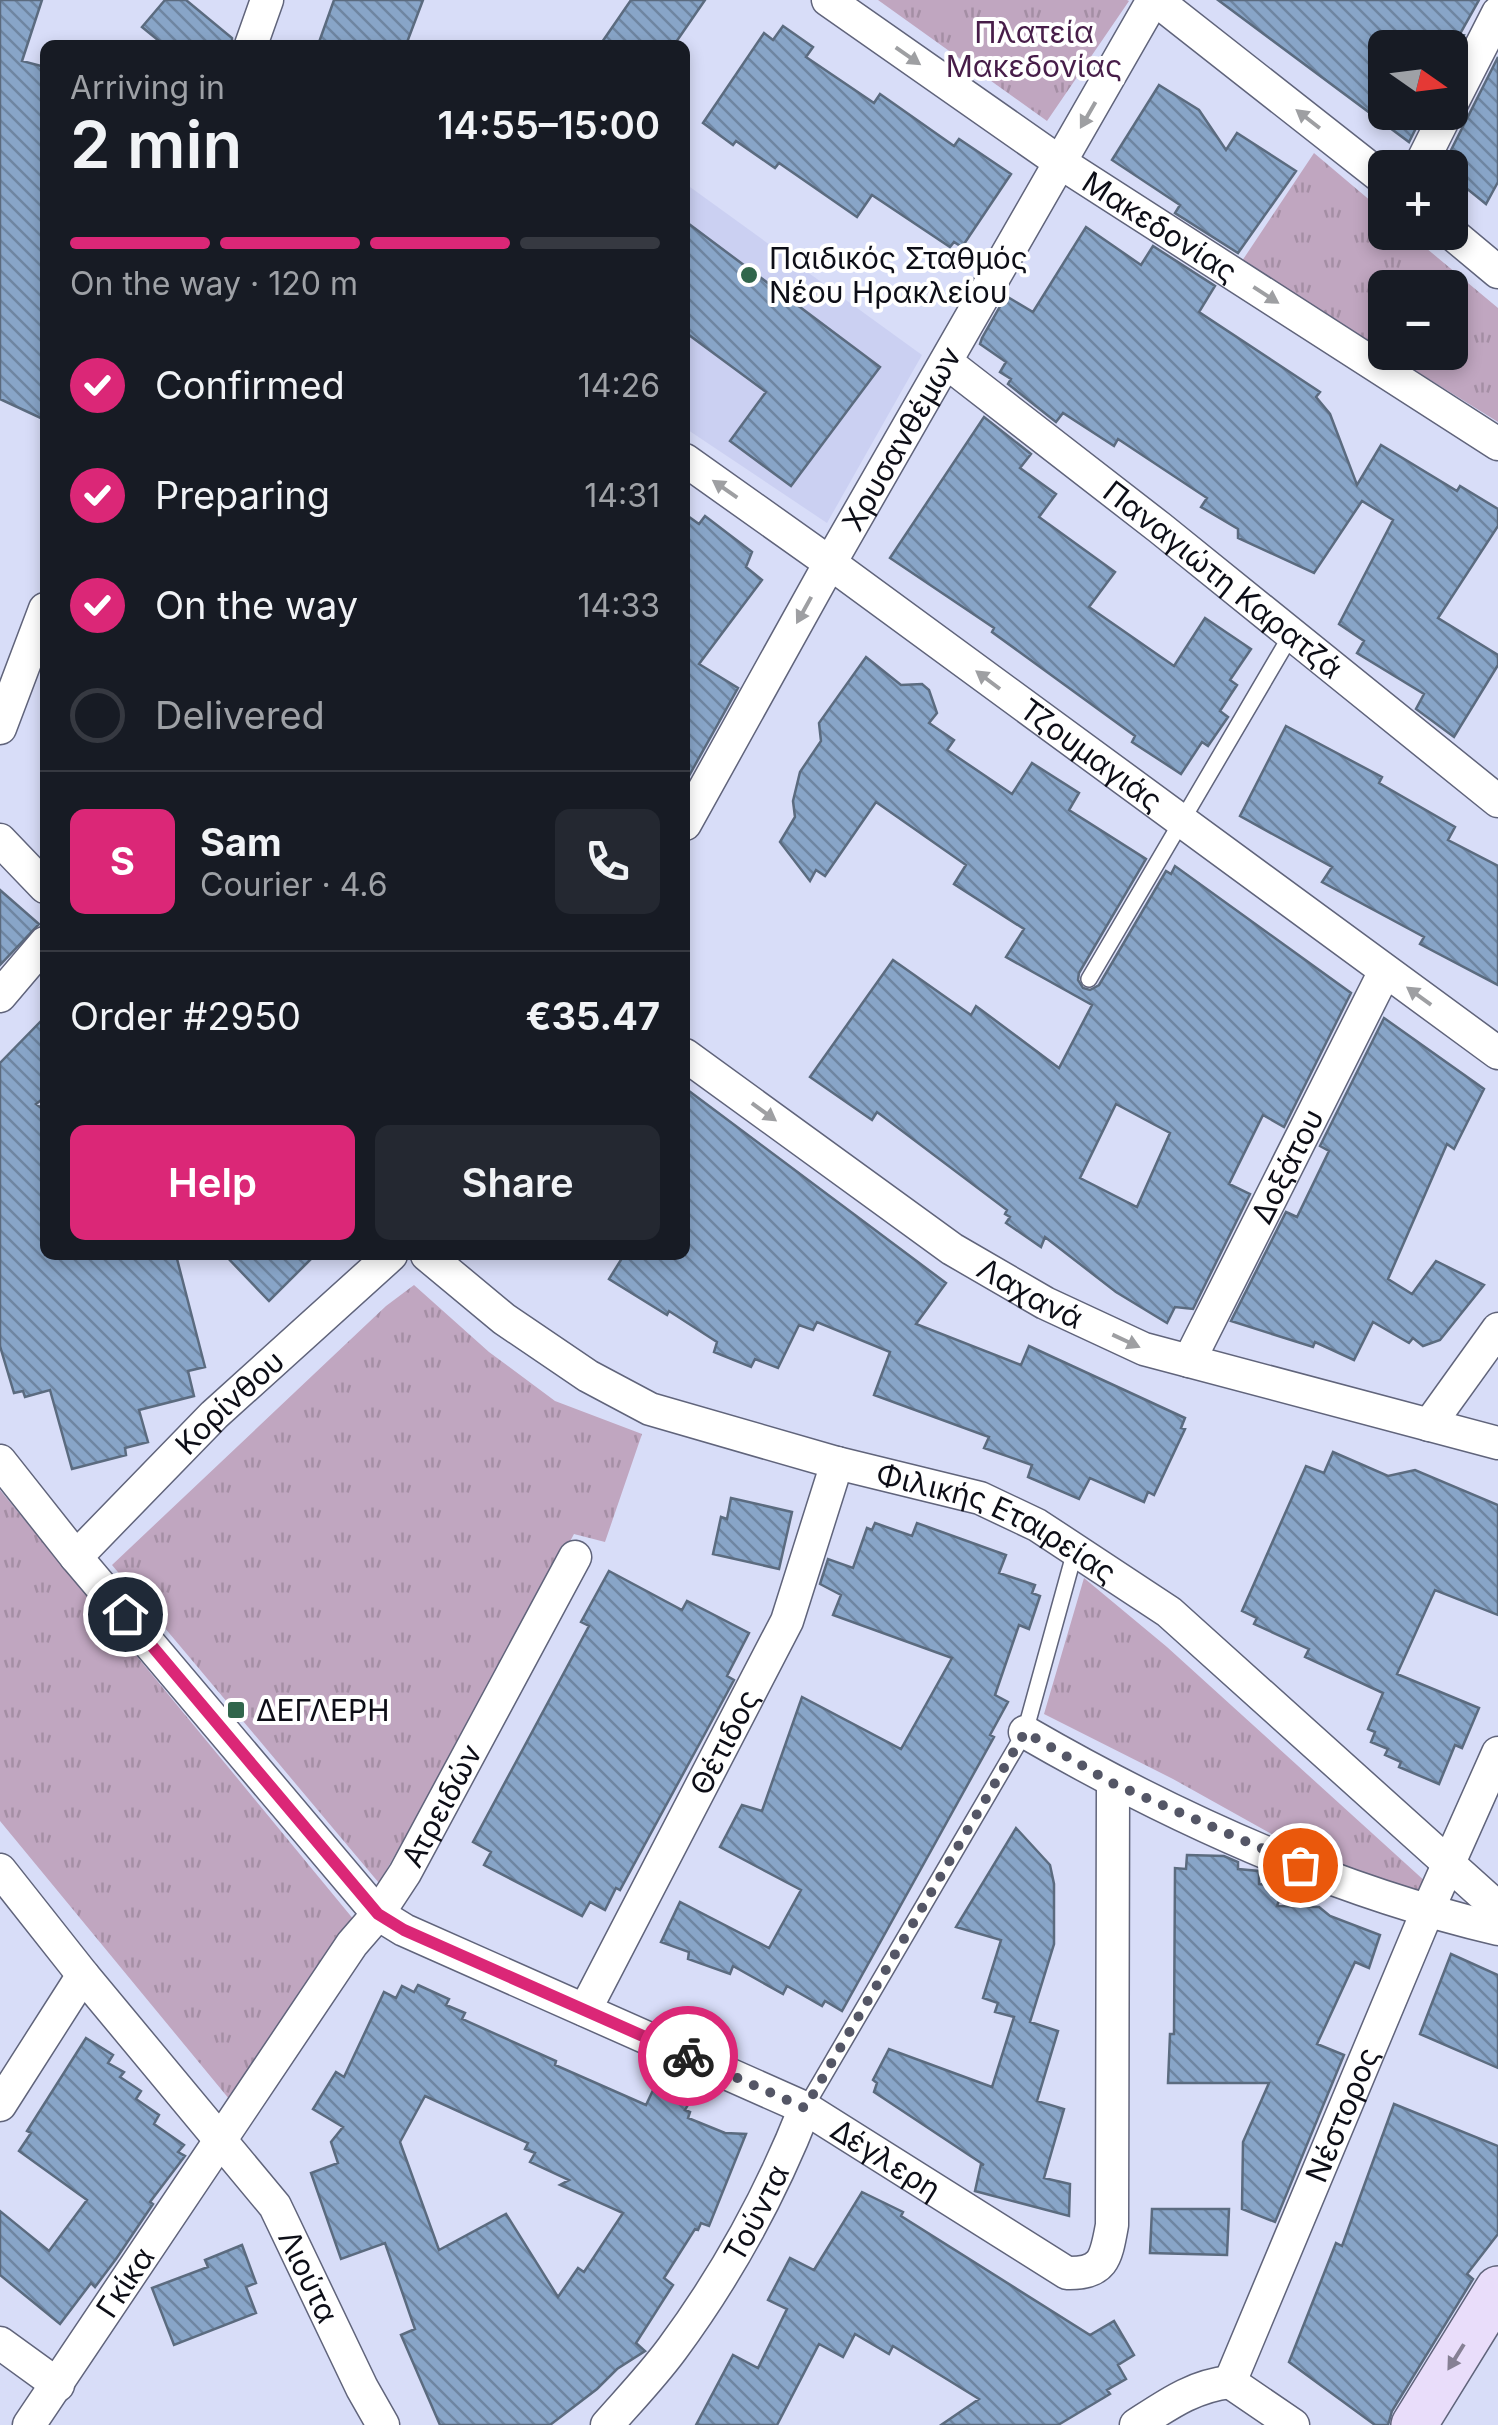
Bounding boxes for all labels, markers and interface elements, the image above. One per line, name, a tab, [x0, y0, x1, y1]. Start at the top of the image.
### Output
park label: Πλατεία Μακεδονίας	[946, 14, 1122, 84]
north arrow	[1368, 30, 1468, 130]
map controls	[1368, 30, 1468, 370]
one-way arrow	[895, 46, 922, 65]
text: Arriving in	[70, 68, 225, 107]
one-way arrow	[1079, 101, 1096, 130]
text: 14:55–15:00	[437, 102, 660, 148]
text: 2 min	[70, 105, 242, 184]
one-way arrow	[1296, 109, 1322, 130]
button: +	[1368, 150, 1468, 250]
street label: Μακεδονίας	[1076, 164, 1244, 290]
place label: Παιδικός Σταθμός Νέου Ηρακλείου	[769, 240, 1028, 310]
text: On the way · 120 m	[70, 264, 358, 303]
marker: Παιδικός Σταθμός Νέου Ηρακλείου	[738, 264, 760, 286]
button: −	[1368, 270, 1468, 370]
one-way arrow	[1252, 285, 1279, 303]
street label: Χρυσανθέμων	[834, 340, 968, 537]
icon: check	[70, 358, 125, 413]
text: Confirmed	[155, 362, 345, 408]
text: 14:26	[578, 366, 660, 405]
icon: check	[70, 468, 125, 523]
text: Preparing	[155, 472, 330, 518]
street label: Παναγιώτη Καρατζά	[1096, 473, 1349, 686]
text: 14:31	[584, 476, 660, 515]
one-way arrow	[712, 479, 738, 499]
icon: check	[70, 578, 125, 633]
text: On the way	[155, 582, 358, 628]
text: 14:33	[578, 586, 660, 625]
one-way arrow	[795, 595, 812, 624]
one-way arrow	[975, 670, 1001, 690]
street label: Τζουμαγιάς	[1013, 691, 1170, 819]
text: Delivered	[155, 692, 325, 738]
button: phone	[555, 809, 660, 914]
text: Sam	[200, 819, 282, 865]
text: S	[110, 838, 135, 884]
text: Courier · 4.6	[200, 865, 388, 904]
one-way arrow	[1406, 987, 1432, 1006]
text: Order #2950	[70, 993, 301, 1039]
text: €35.47	[526, 993, 660, 1039]
one-way arrow	[751, 1102, 777, 1121]
street label: Δοξάτου	[1243, 1103, 1331, 1229]
button: Help	[70, 1125, 355, 1240]
button: Share	[375, 1125, 660, 1240]
street label: Λαχανά	[971, 1250, 1089, 1336]
one-way arrow	[1112, 1332, 1141, 1349]
street label: Κορίνθου	[168, 1343, 291, 1462]
street label: Φιλικής Εταιρείας	[873, 1455, 1123, 1590]
pin	[83, 1572, 168, 1657]
icon: home	[98, 1587, 153, 1642]
street label: Θέτιδος	[682, 1683, 766, 1801]
place label: ΔΕΓΛΕΡΗ	[256, 1692, 389, 1728]
marker: ΔΕΓΛΕΡΗ	[225, 1699, 247, 1721]
street label: Ατρειδών	[394, 1738, 489, 1873]
pin	[1258, 1823, 1343, 1908]
icon: bag	[1273, 1838, 1328, 1893]
courier	[638, 2006, 738, 2106]
icon: bike	[661, 2029, 716, 2084]
street label: Νέστορος	[1298, 2042, 1386, 2187]
street label: Δέγλερη	[824, 2111, 948, 2207]
street label: Τούντα	[716, 2159, 796, 2268]
street label: Λιούτα	[271, 2224, 346, 2328]
street label: Γκίκα	[88, 2240, 161, 2324]
one-way arrow	[1448, 2343, 1465, 2371]

